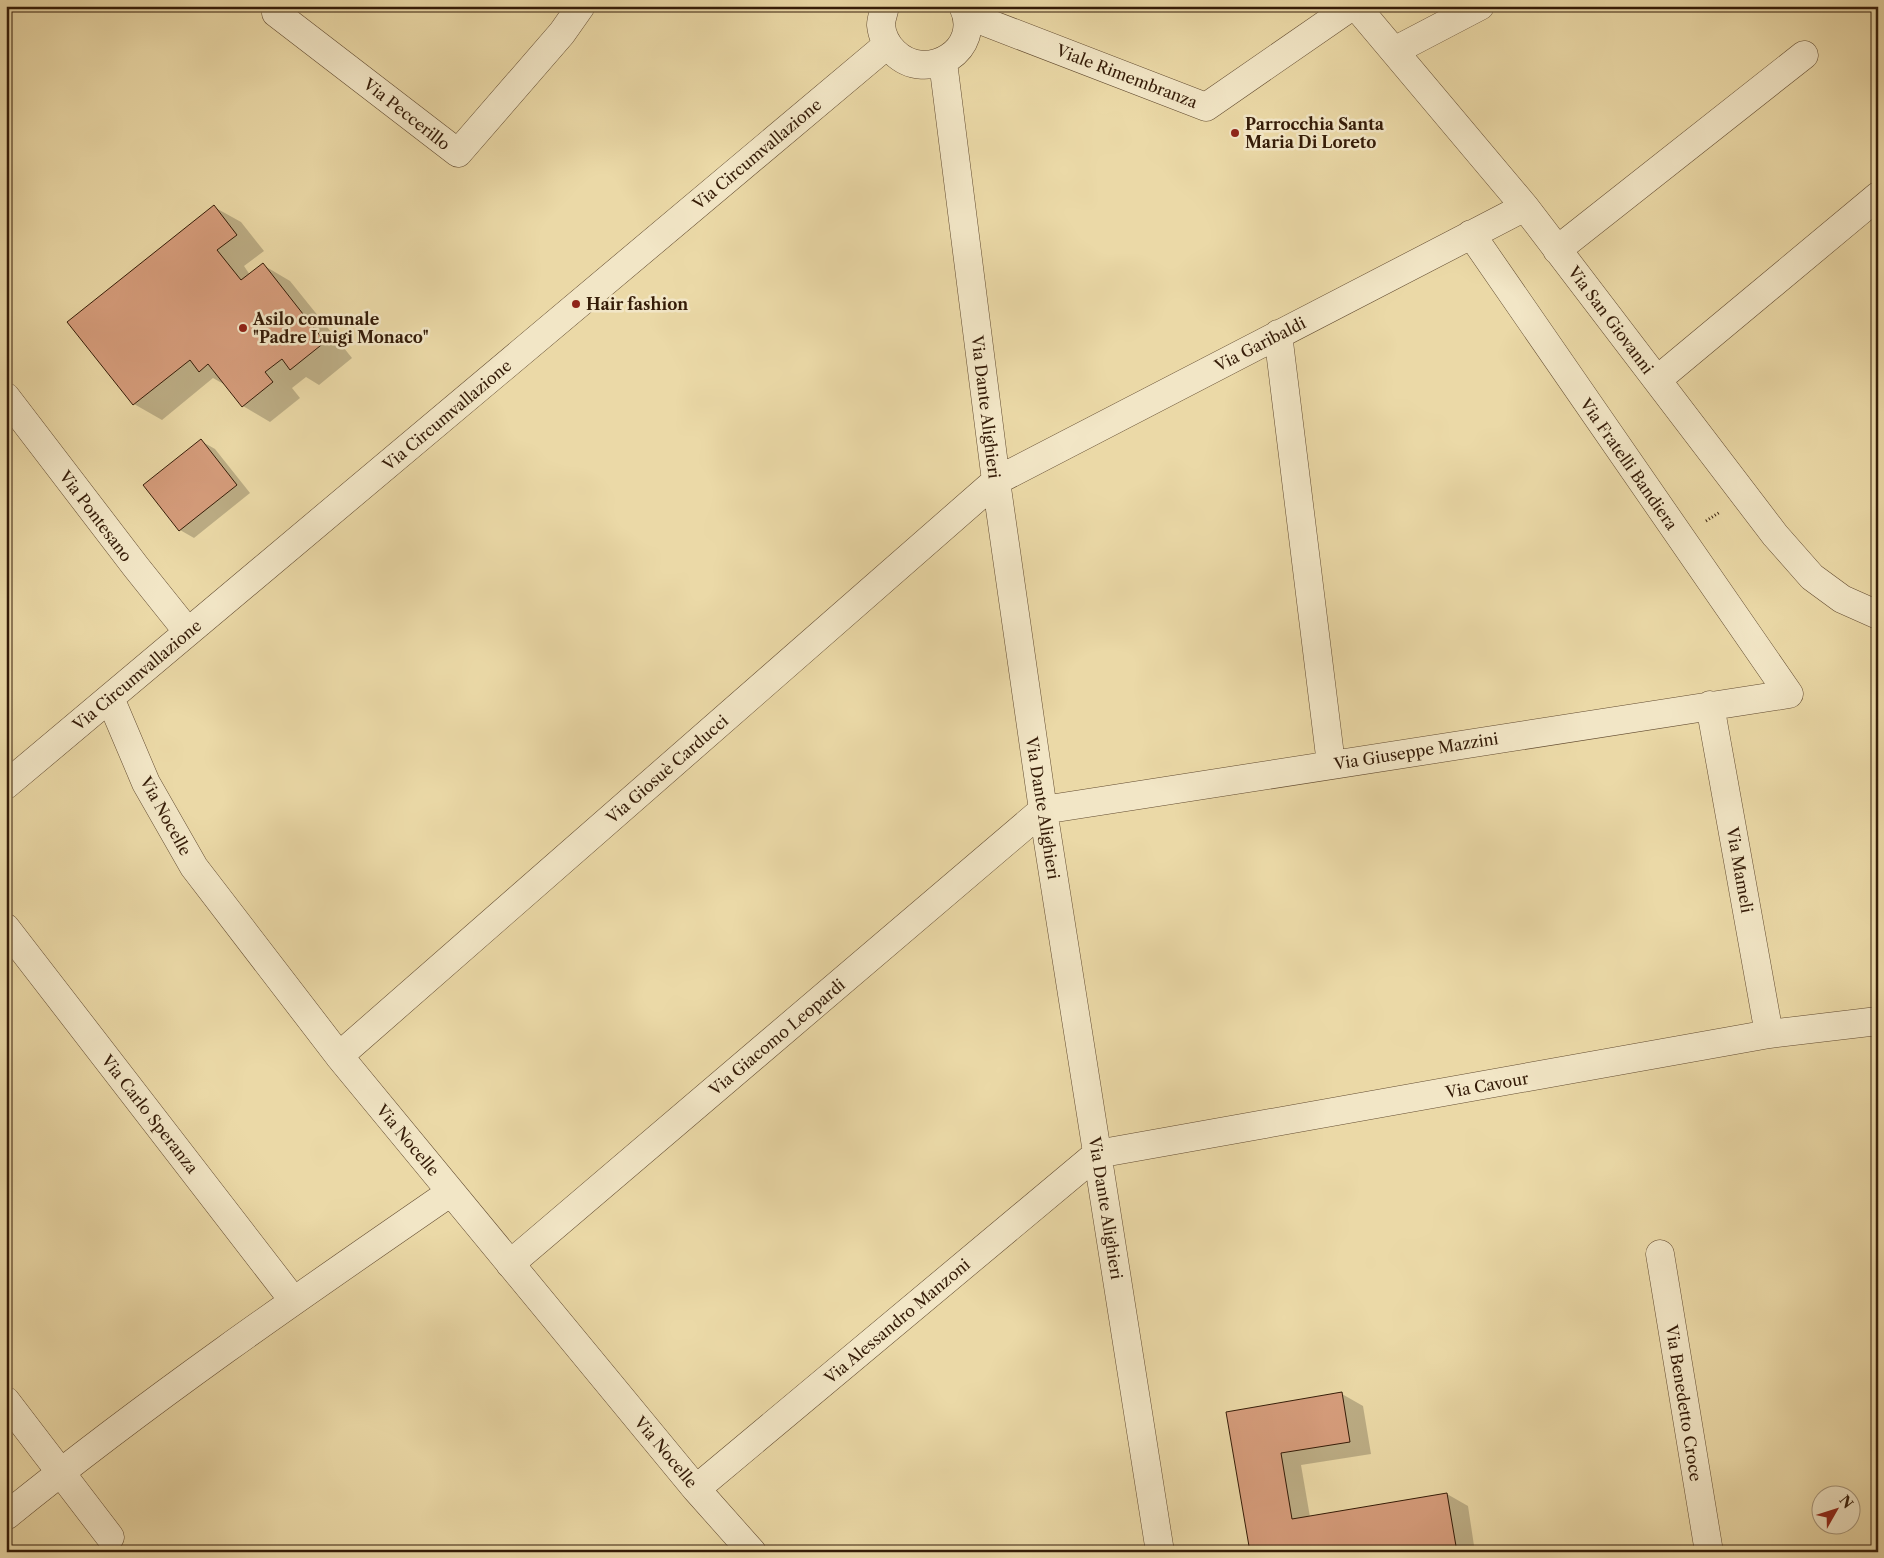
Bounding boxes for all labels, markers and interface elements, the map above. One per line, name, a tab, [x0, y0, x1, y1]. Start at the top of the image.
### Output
street label: Viale Rimembranza	[1053, 39, 1201, 112]
street label: Via Peccerillo	[359, 73, 455, 154]
street label: Via Circumvallazione	[688, 94, 825, 214]
place label: Parrocchia Santa Maria Di Loreto	[1245, 114, 1385, 152]
marker: Parrocchia Santa Maria Di Loreto	[1229, 127, 1241, 139]
street label: Via San Giovanni	[1563, 261, 1658, 378]
place label: Hair fashion	[586, 294, 688, 314]
marker: Hair fashion	[570, 298, 582, 310]
place label: Asilo comunale "Padre Luigi Monaco"	[252, 309, 429, 347]
street label: Via Garibaldi	[1210, 312, 1309, 376]
marker: Asilo comunale "Padre Luigi Monaco"	[237, 322, 249, 334]
street label: Via Dante Alighieri	[967, 333, 1005, 480]
street label: Via Circumvallazione	[378, 355, 515, 475]
street label: Via Fratelli Bandiera	[1576, 394, 1682, 534]
street label: Via Pontesano	[55, 466, 137, 566]
street label: Via Circumvallazione	[68, 615, 205, 735]
street label: Via Giosuè Carducci	[601, 710, 732, 828]
street label: Via Giuseppe Mazzini	[1331, 728, 1500, 774]
street label: Via Dante Alighieri	[1022, 734, 1064, 881]
street label: Via Nocelle	[136, 772, 196, 859]
street label: Via Mameli	[1722, 825, 1757, 915]
street label: Via Giacomo Leopardi	[704, 974, 849, 1100]
street label: Via Carlo Speranza	[97, 1050, 203, 1178]
street label: Via Cavour	[1443, 1068, 1530, 1102]
street label: Via Nocelle	[372, 1099, 444, 1180]
street label: Via Dante Alighieri	[1085, 1134, 1127, 1281]
street label: Via Alessandro Manzoni	[819, 1254, 974, 1388]
street label: Via Benedetto Croce	[1662, 1322, 1706, 1483]
street label: Via Nocelle	[630, 1411, 702, 1492]
north arrow	[1812, 1486, 1862, 1536]
text: N	[1835, 1491, 1857, 1512]

